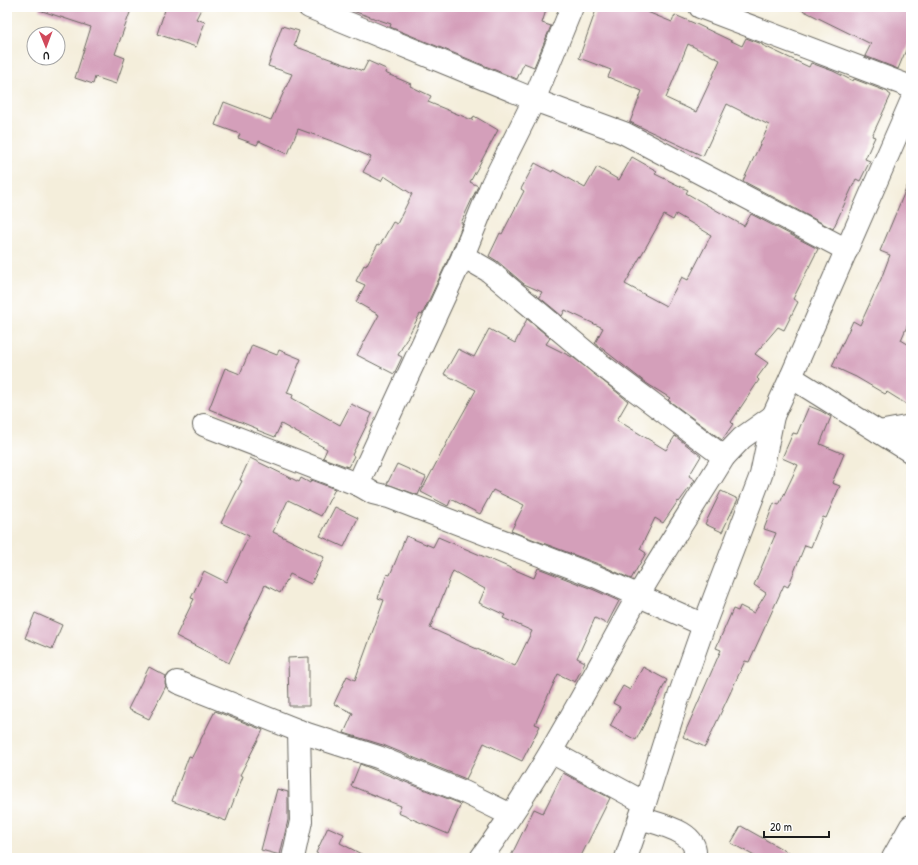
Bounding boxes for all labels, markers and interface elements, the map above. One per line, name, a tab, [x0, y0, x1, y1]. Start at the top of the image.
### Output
north arrow	[26, 26, 66, 66]
text: U	[43, 49, 49, 63]
scale bar	[764, 813, 829, 839]
text: 20 m	[770, 818, 792, 835]

